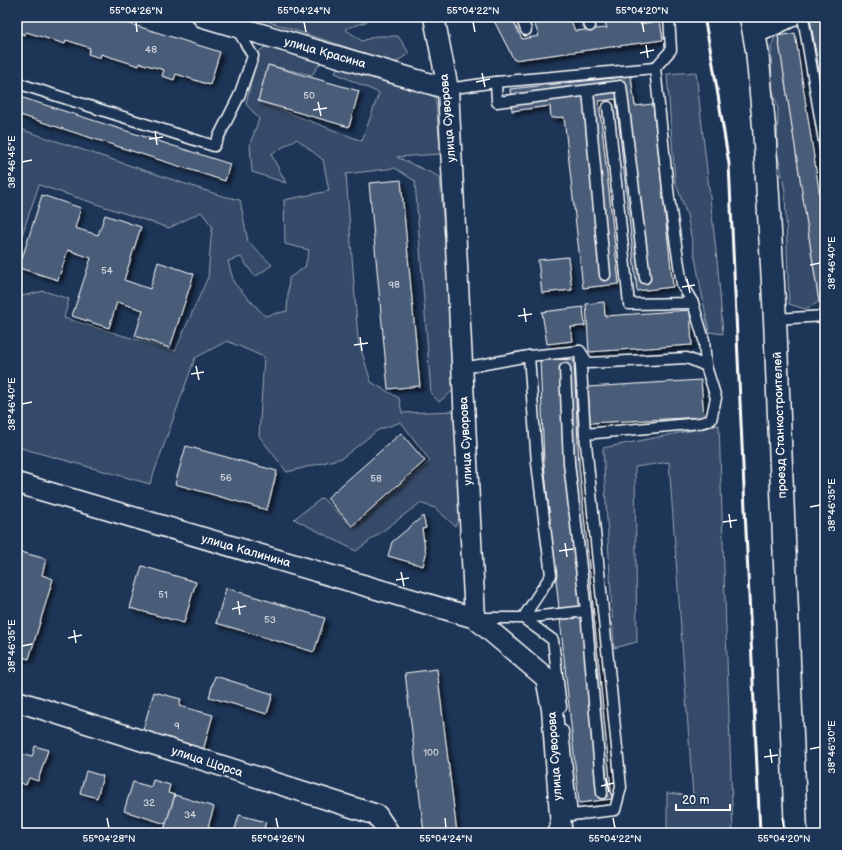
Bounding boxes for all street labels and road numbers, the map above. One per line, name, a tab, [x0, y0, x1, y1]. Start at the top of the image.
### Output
street label: улица Красина	[282, 34, 368, 72]
street label: улица Суворова	[437, 73, 459, 163]
street label: проезд Станкостроителей	[770, 351, 790, 499]
street label: улица Суворова	[456, 396, 476, 486]
street label: улица Калинина	[200, 531, 292, 571]
street label: улица Суворова	[544, 711, 566, 801]
street label: улица Щорса	[169, 743, 245, 781]

